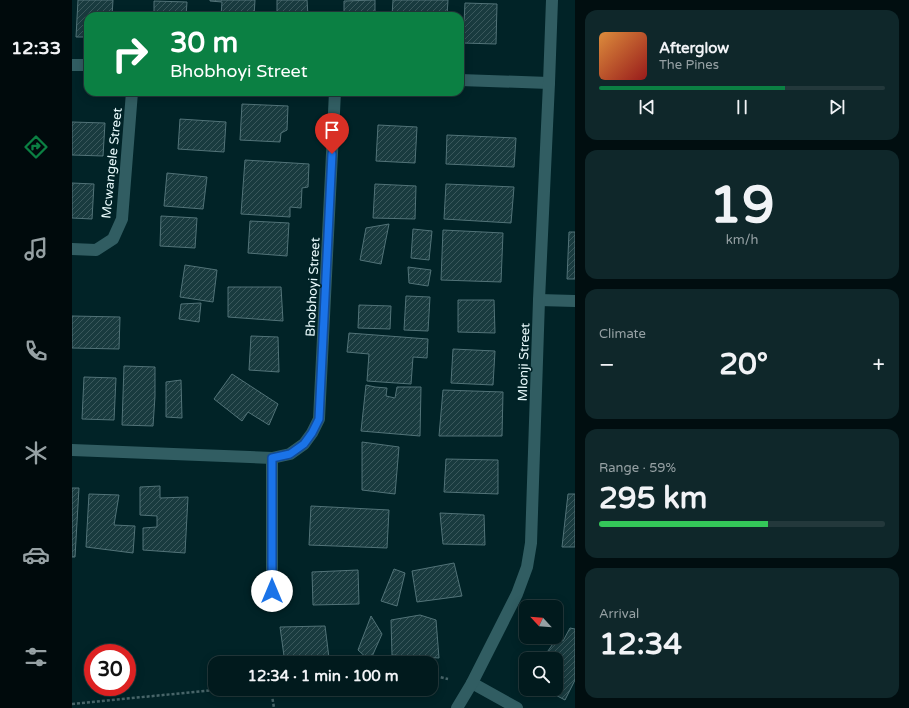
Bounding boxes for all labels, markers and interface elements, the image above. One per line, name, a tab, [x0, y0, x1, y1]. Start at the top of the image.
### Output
text: 30 m	[170, 26, 238, 60]
icon: right	[104, 28, 156, 80]
text: 12:33	[11, 37, 61, 59]
text: Afterglow	[659, 39, 729, 57]
text: The Pines	[659, 57, 719, 73]
text: Bhobhoyi Street	[170, 60, 308, 82]
icon: previous	[636, 96, 658, 118]
icon: pause	[731, 96, 753, 118]
icon: next	[826, 96, 848, 118]
street label: Mcwangele Street	[98, 107, 126, 219]
pin	[315, 113, 349, 154]
icon: arrive	[321, 119, 343, 141]
icon: directions	[22, 133, 50, 161]
text: 19	[709, 174, 775, 237]
text: km/h	[726, 232, 758, 248]
icon: music	[22, 235, 50, 263]
street label: Bhobhoyi Street	[302, 237, 324, 337]
street label: Mlonji Street	[515, 322, 533, 402]
text: Climate	[599, 326, 646, 342]
icon: phone	[22, 337, 50, 365]
text: 20°	[719, 346, 768, 383]
text: −	[599, 352, 615, 378]
text: +	[873, 352, 885, 378]
icon: climate	[22, 439, 50, 467]
text: Range · 59%	[599, 460, 676, 476]
text: 295 km	[599, 480, 707, 517]
icon: car	[22, 541, 50, 569]
position arrow	[251, 570, 293, 612]
north arrow	[519, 600, 563, 644]
map controls	[519, 600, 563, 696]
text: Arrival	[599, 606, 639, 622]
text: 12:34	[599, 626, 682, 663]
icon: filters	[22, 643, 50, 671]
speed limit sign: 30	[84, 644, 136, 696]
button: search	[519, 652, 563, 696]
text: 12:34 · 1 min · 100 m	[248, 667, 398, 685]

